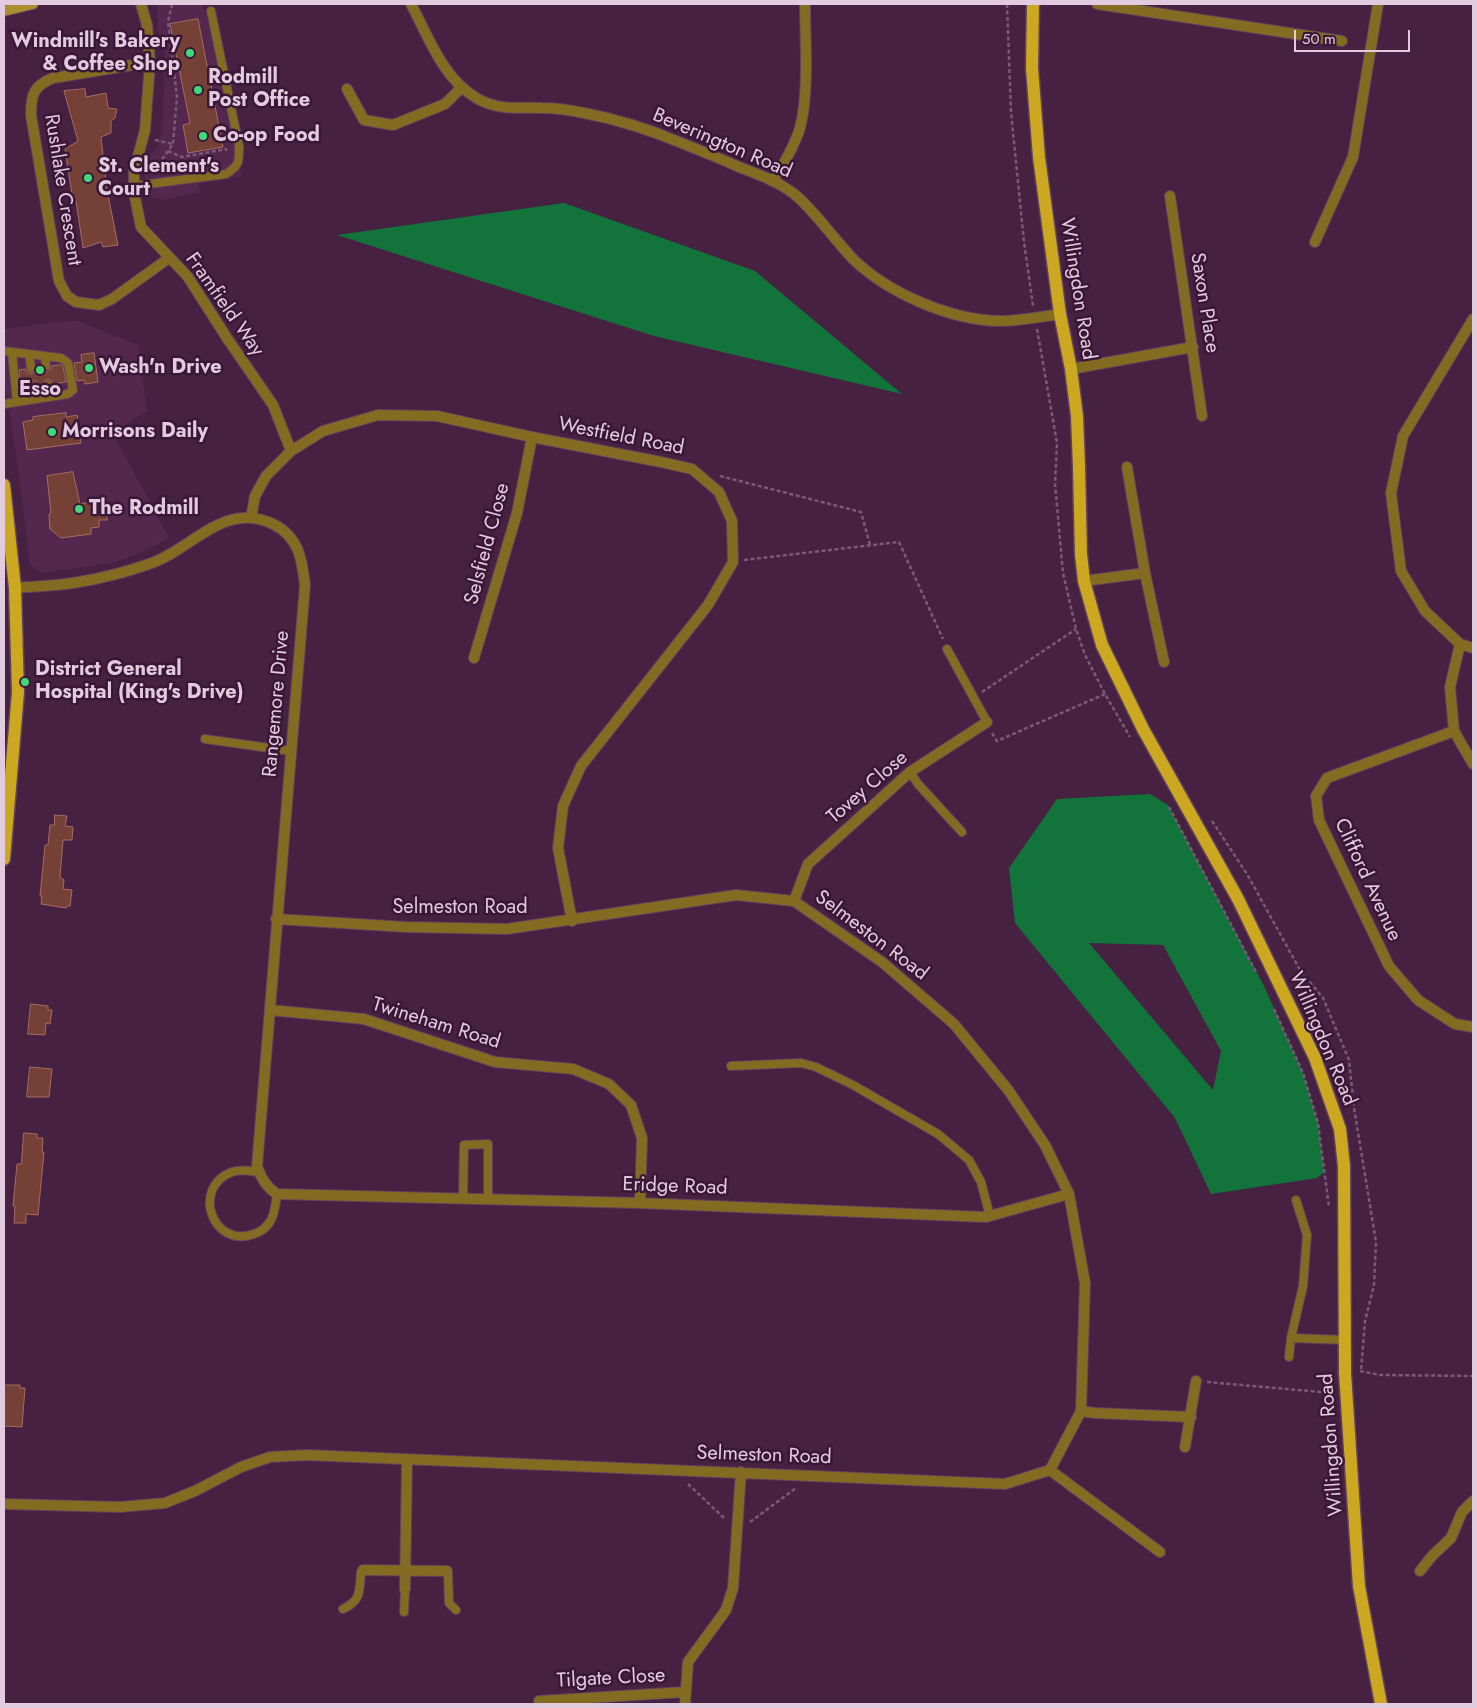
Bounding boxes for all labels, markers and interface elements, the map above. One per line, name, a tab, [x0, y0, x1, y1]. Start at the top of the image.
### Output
scale bar	[1297, 20, 1413, 52]
text: 50 m	[1302, 28, 1336, 50]
place label: Windmill's Bakery & Coffee Shop	[11, 30, 180, 77]
marker: Windmill's Bakery & Coffee Shop	[184, 47, 196, 59]
place label: Rodmill Post Office	[208, 66, 310, 113]
marker: Rodmill Post Office	[192, 84, 204, 96]
street label: Beverington Road	[649, 104, 795, 184]
street label: Rushlake Crescent	[38, 113, 86, 267]
place label: Co-op Food	[213, 124, 320, 148]
marker: Co-op Food	[197, 130, 209, 142]
place label: St. Clement's Court	[98, 155, 219, 202]
marker: St. Clement's Court	[82, 172, 94, 184]
street label: Willingdon Road	[1054, 216, 1100, 362]
street label: Framfield Way	[179, 249, 269, 361]
street label: Saxon Place	[1184, 251, 1224, 355]
place label: Wash'n Drive	[99, 356, 222, 380]
marker: Wash'n Drive	[83, 362, 95, 374]
marker: Esso	[34, 364, 46, 376]
place label: Esso	[19, 378, 61, 402]
street label: Westfield Road	[556, 413, 686, 461]
place label: Morrisons Daily	[62, 420, 208, 444]
marker: Morrisons Daily	[46, 426, 58, 438]
street label: Selsfield Close	[460, 481, 516, 607]
place label: The Rodmill	[89, 497, 199, 521]
marker: The Rodmill	[73, 503, 85, 515]
street label: Rangemore Drive	[259, 630, 295, 778]
place label: District General Hospital (King's Drive)	[35, 658, 244, 705]
marker: District General Hospital (King's Drive)	[19, 676, 31, 688]
street label: Tovey Close	[823, 747, 913, 829]
street label: Clifford Avenue	[1328, 815, 1406, 945]
street label: Selmeston Road	[810, 886, 932, 986]
street label: Selmeston Road	[392, 896, 528, 920]
street label: Willingdon Road	[1283, 968, 1361, 1110]
street label: Twineham Road	[369, 993, 503, 1055]
street label: Eridge Road	[622, 1173, 728, 1201]
street label: Willingdon Road	[1315, 1373, 1349, 1517]
street label: Selmeston Road	[696, 1442, 832, 1470]
street label: Tilgate Close	[556, 1664, 666, 1694]

